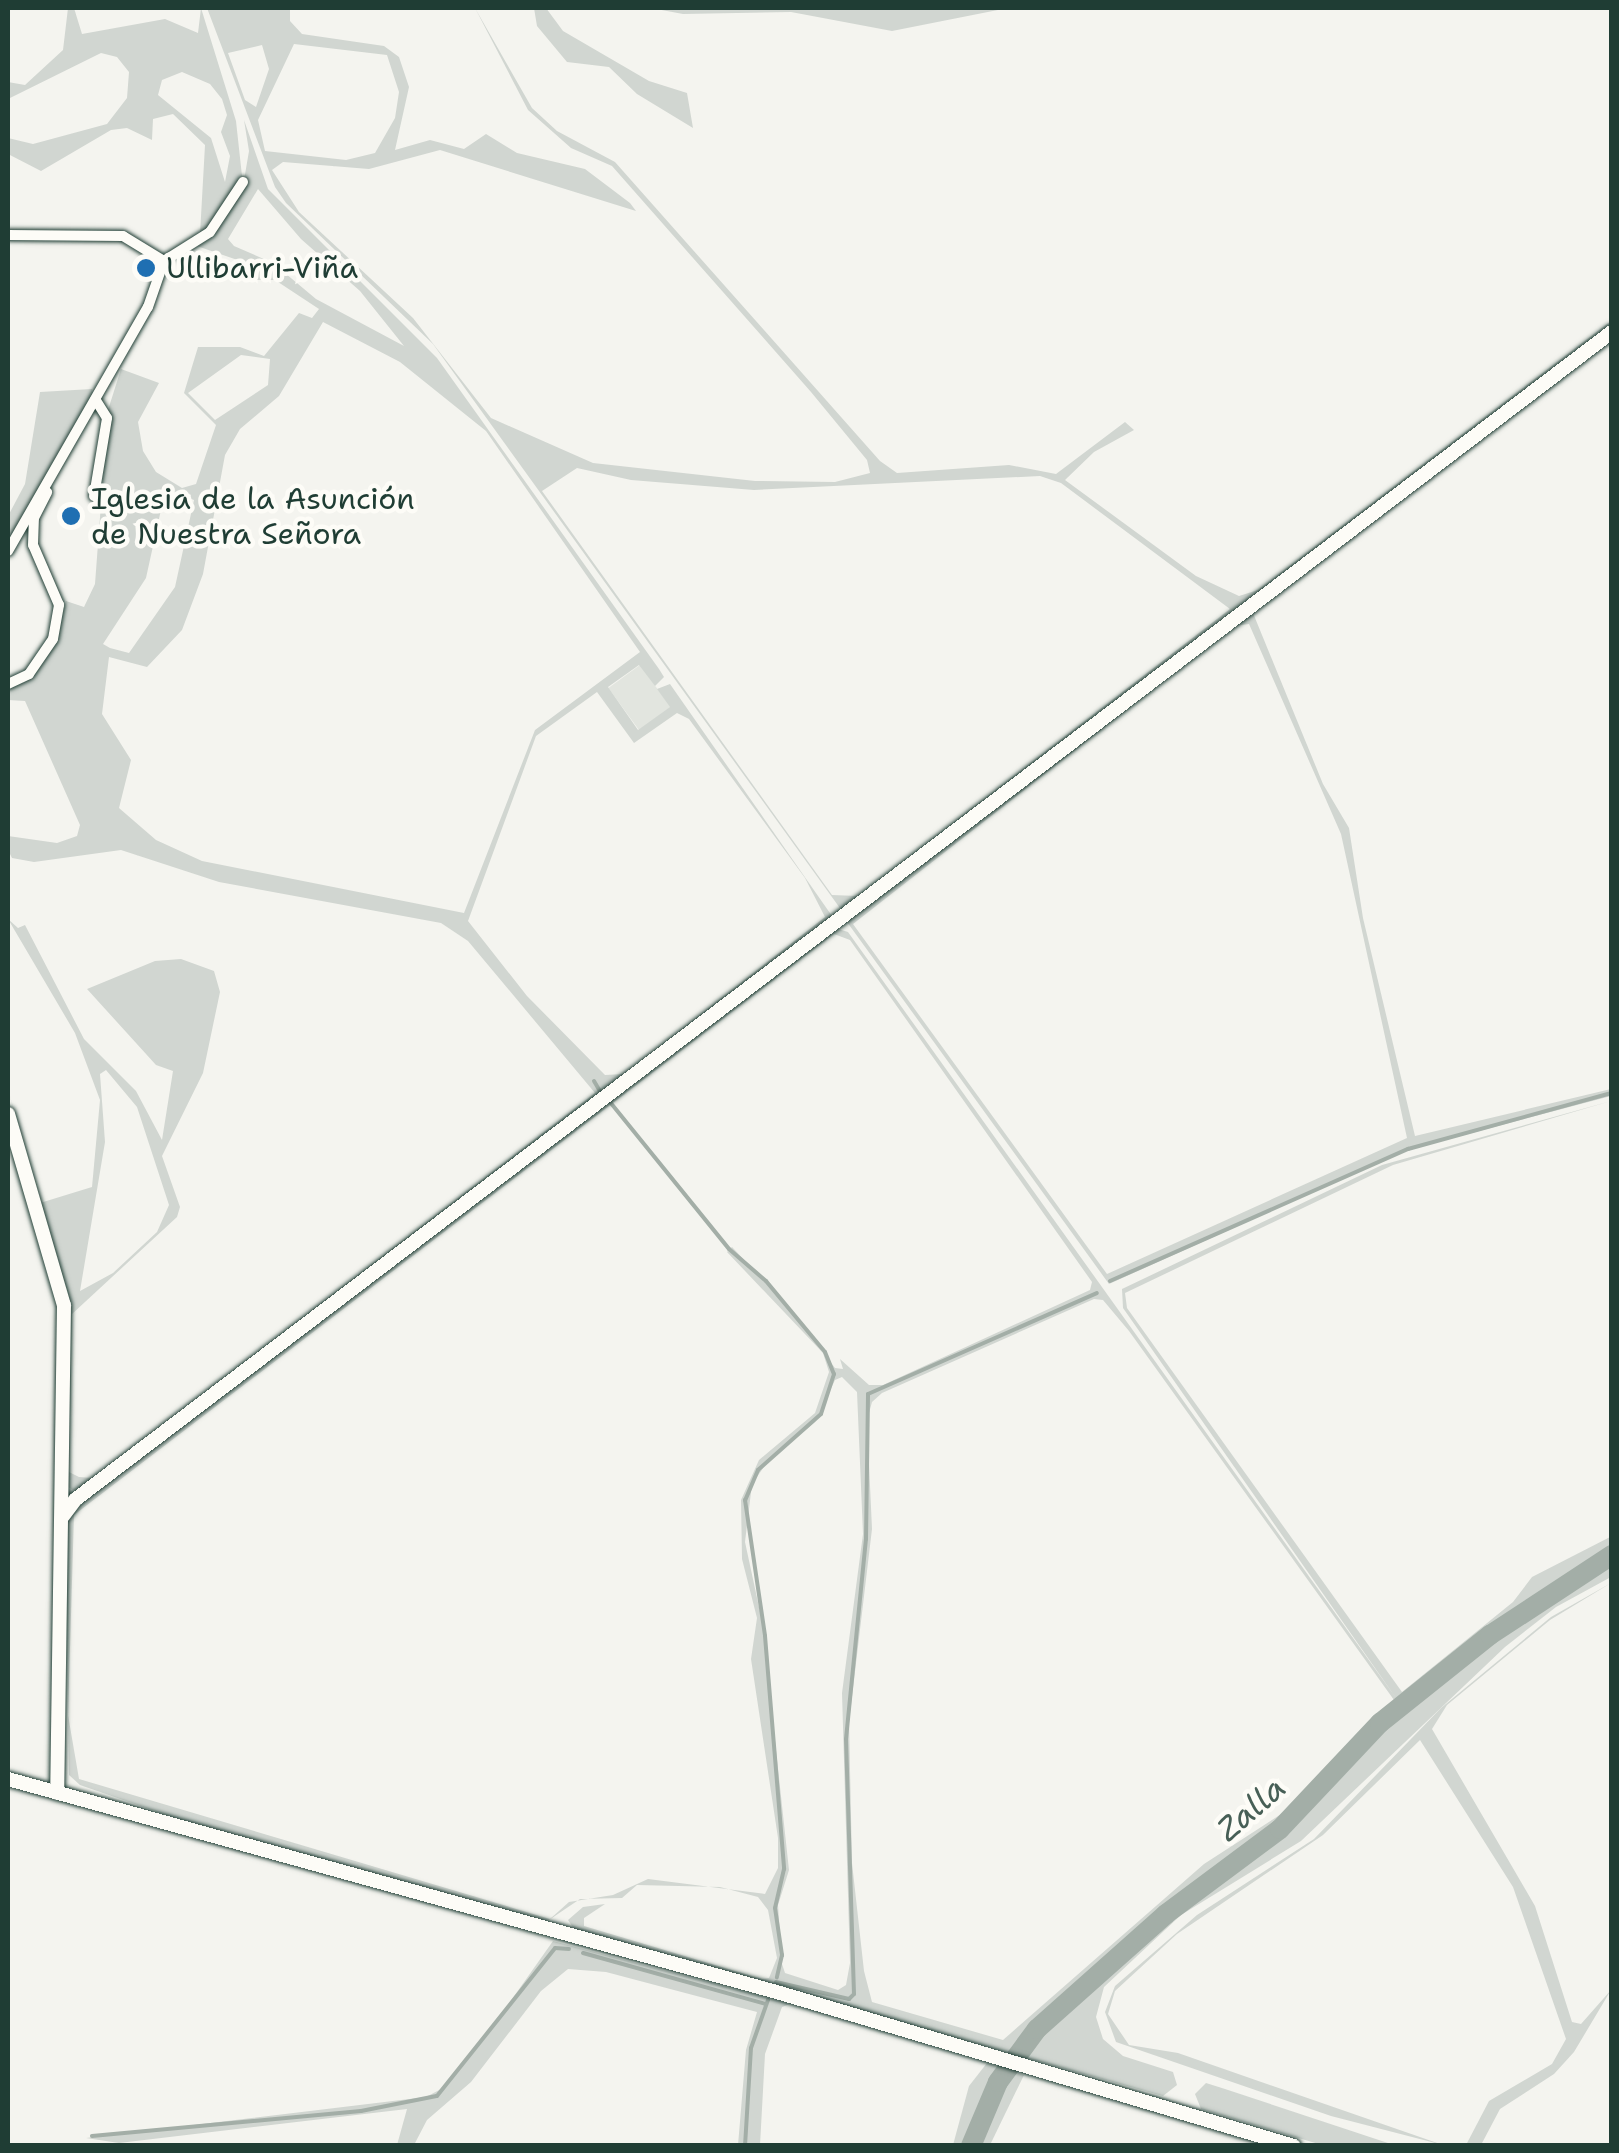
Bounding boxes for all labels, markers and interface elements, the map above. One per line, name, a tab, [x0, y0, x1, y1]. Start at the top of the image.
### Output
place label: Ullibarri-Viña	[166, 250, 358, 286]
marker: Ullibarri-Viña	[135, 257, 157, 279]
place label: Iglesia de la Asunción de Nuestra Señora	[91, 481, 415, 552]
marker: Iglesia de la Asunción de Nuestra Señora	[60, 505, 82, 527]
water label: Zalla	[1209, 1769, 1293, 1849]

